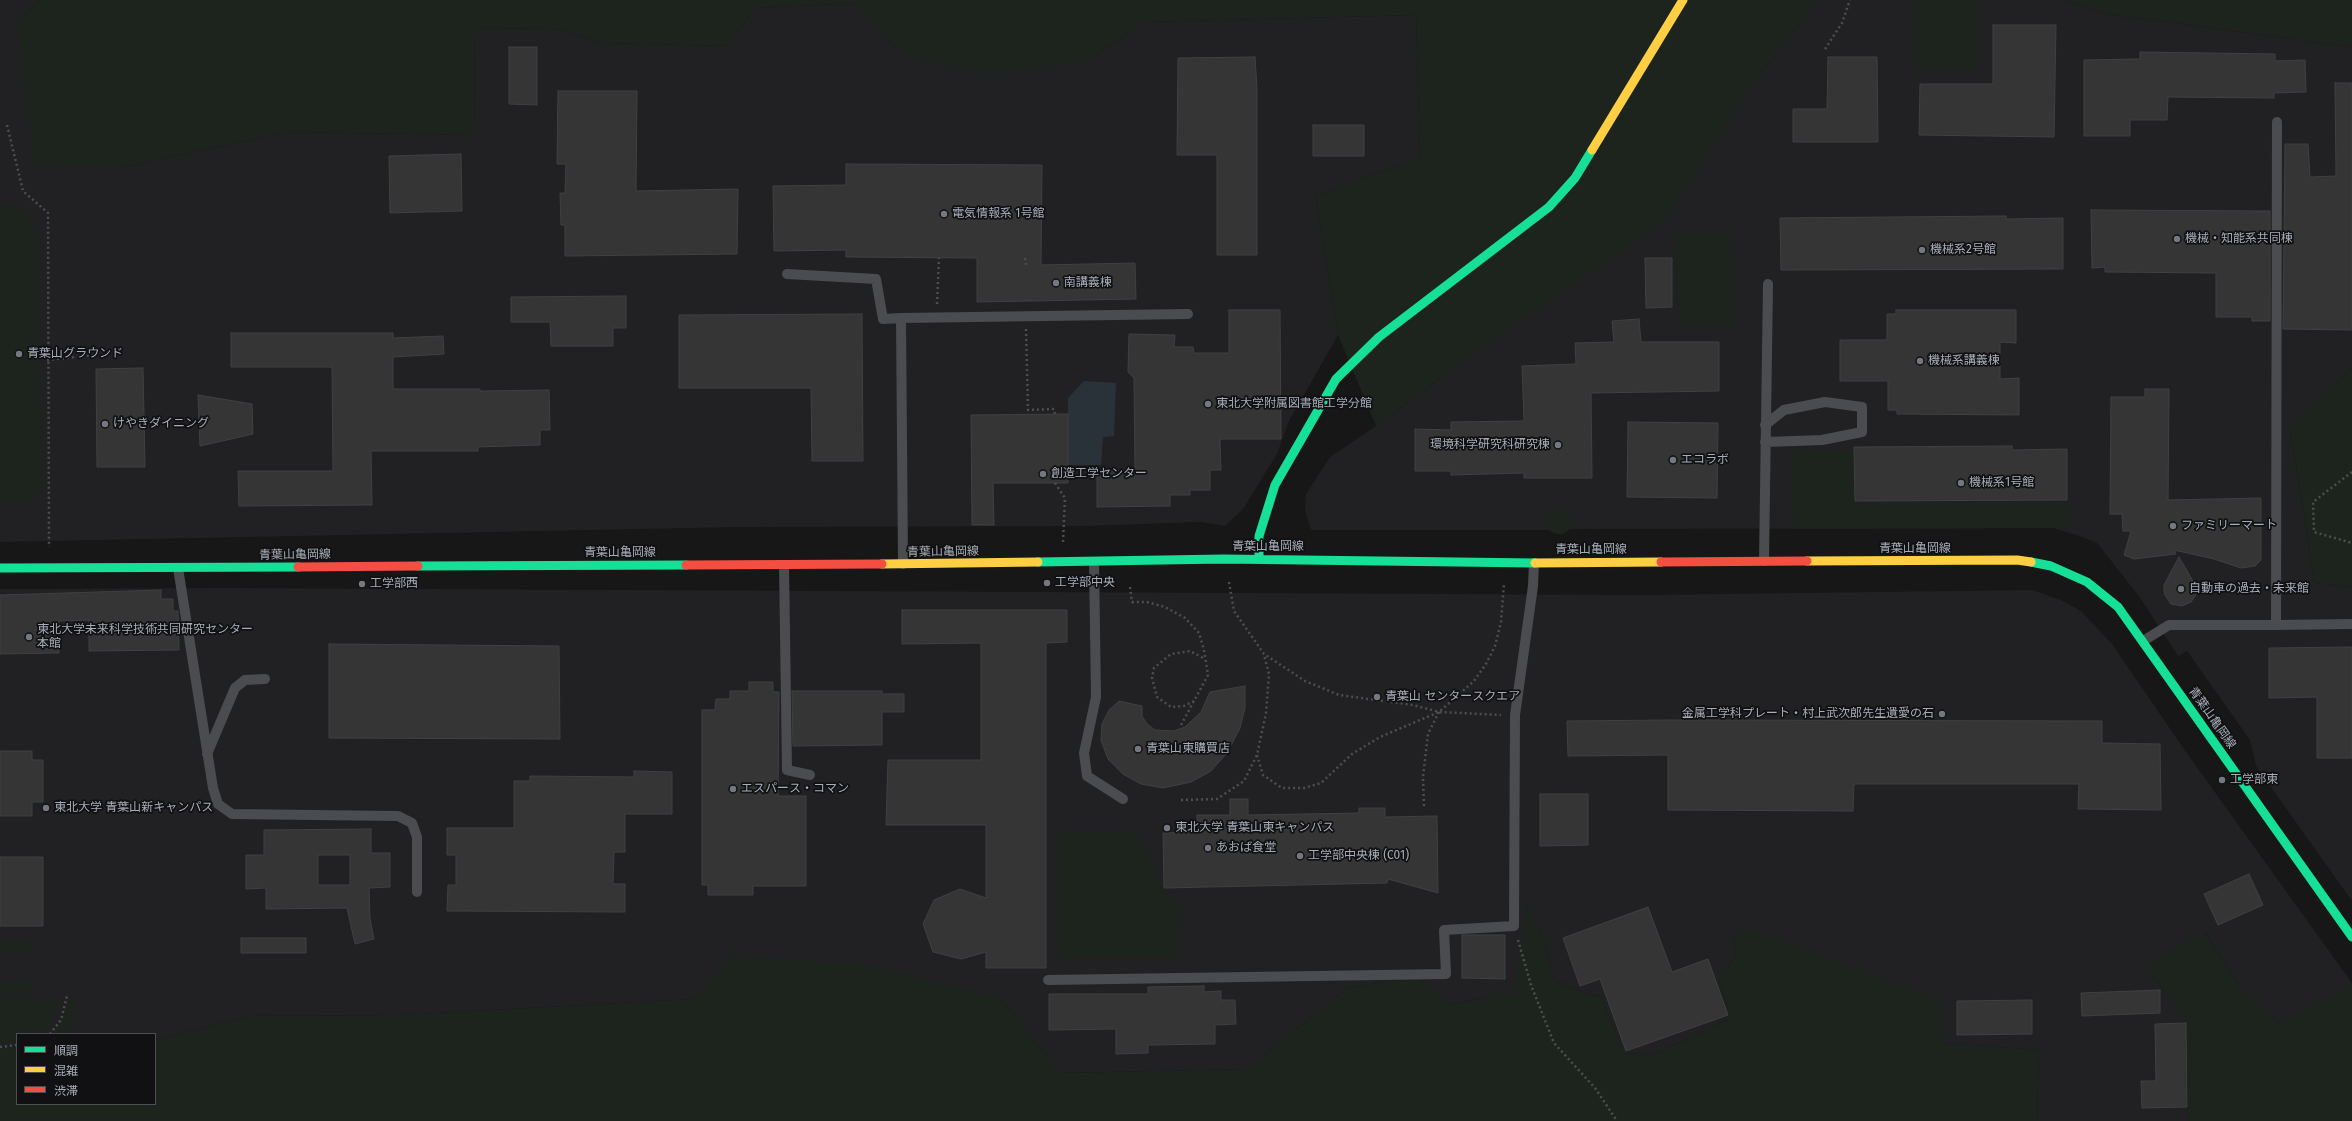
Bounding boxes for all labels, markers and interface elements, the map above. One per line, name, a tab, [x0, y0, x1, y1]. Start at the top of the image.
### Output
place label: 電気情報系 1号館	[952, 207, 1044, 221]
marker: 電気情報系 1号館	[939, 209, 949, 219]
place label: 機械・知能系共同棟	[2185, 232, 2293, 246]
marker: 機械・知能系共同棟	[2172, 234, 2182, 244]
place label: 機械系2号館	[1930, 243, 1996, 257]
marker: 機械系2号館	[1917, 245, 1927, 255]
place label: 南講義棟	[1064, 276, 1112, 290]
marker: 南講義棟	[1051, 278, 1061, 288]
place label: 青葉山グラウンド	[27, 347, 123, 361]
marker: 青葉山グラウンド	[14, 349, 24, 359]
place label: 機械系講義棟	[1928, 354, 2000, 368]
marker: 機械系講義棟	[1915, 356, 1925, 366]
place label: 東北大学附属図書館工学分館	[1216, 397, 1372, 411]
marker: 東北大学附属図書館工学分館	[1203, 399, 1213, 409]
place label: けやきダイニング	[113, 417, 209, 431]
marker: けやきダイニング	[100, 419, 110, 429]
place label: 環境科学研究科研究棟	[1430, 438, 1550, 452]
marker: 環境科学研究科研究棟	[1553, 440, 1563, 450]
place label: エコラボ	[1681, 453, 1729, 467]
marker: エコラボ	[1668, 455, 1678, 465]
place label: 創造工学センター	[1051, 467, 1147, 481]
marker: 創造工学センター	[1038, 469, 1048, 479]
place label: 機械系1号館	[1969, 476, 2034, 490]
marker: 機械系1号館	[1956, 478, 1966, 488]
place label: ファミリーマート	[2181, 519, 2277, 533]
marker: ファミリーマート	[2168, 521, 2178, 531]
street label: 青葉山亀岡線	[1232, 540, 1304, 554]
street label: 青葉山亀岡線	[1879, 542, 1951, 556]
street label: 青葉山亀岡線	[1555, 543, 1627, 557]
street label: 青葉山亀岡線	[907, 544, 979, 560]
street label: 青葉山亀岡線	[584, 546, 656, 560]
street label: 青葉山亀岡線	[259, 547, 331, 563]
place label: 工学部中央	[1055, 576, 1115, 590]
place label: 工学部西	[370, 577, 418, 591]
marker: 工学部中央	[1042, 578, 1052, 588]
marker: 工学部西	[357, 579, 367, 589]
place label: 自動車の過去・未来館	[2189, 582, 2309, 596]
marker: 自動車の過去・未来館	[2176, 584, 2186, 594]
place label: 東北大学未来科学技術共同研究センター 本館	[37, 623, 253, 651]
marker: 東北大学未来科学技術共同研究センター 本館	[24, 632, 34, 642]
street label: 青葉山亀岡線	[2185, 684, 2239, 752]
place label: 青葉山 センタースクエア	[1385, 690, 1520, 704]
marker: 青葉山 センタースクエア	[1372, 692, 1382, 702]
place label: 金属工学科プレート・村上武次郎先生遺愛の石	[1682, 707, 1934, 721]
marker: 金属工学科プレート・村上武次郎先生遺愛の石	[1937, 709, 1947, 719]
place label: 青葉山東購買店	[1146, 742, 1230, 756]
marker: 青葉山東購買店	[1133, 744, 1143, 754]
place label: 工学部東	[2230, 773, 2278, 787]
marker: 工学部東	[2217, 775, 2227, 785]
place label: エスパース・コマン	[741, 782, 849, 796]
marker: エスパース・コマン	[728, 784, 738, 794]
place label: 東北大学 青葉山新キャンパス	[54, 801, 213, 815]
marker: 東北大学 青葉山新キャンパス	[41, 803, 51, 813]
place label: 東北大学 青葉山東キャンパス	[1175, 821, 1334, 835]
marker: 東北大学 青葉山東キャンパス	[1162, 823, 1172, 833]
place label: あおば食堂	[1216, 841, 1276, 855]
marker: あおば食堂	[1203, 843, 1213, 853]
place label: 工学部中央棟 (C01)	[1308, 849, 1409, 863]
marker: 工学部中央棟 (C01)	[1295, 851, 1305, 861]
legend	[16, 1033, 156, 1105]
text: 順調	[54, 1044, 78, 1058]
text: 混雑	[54, 1064, 78, 1078]
text: 渋滞	[54, 1084, 78, 1098]

